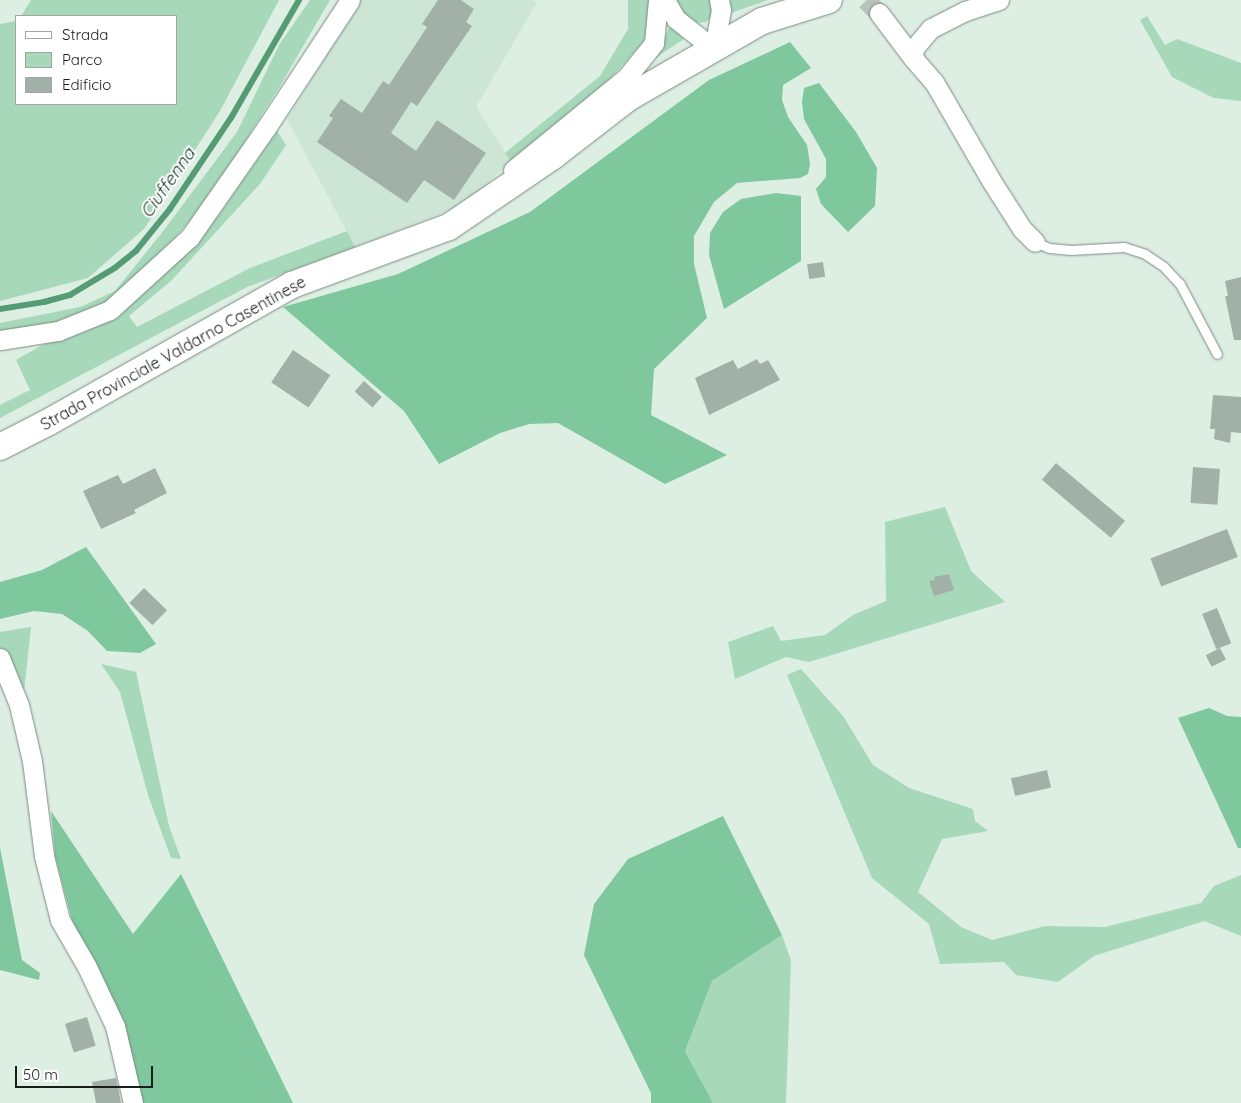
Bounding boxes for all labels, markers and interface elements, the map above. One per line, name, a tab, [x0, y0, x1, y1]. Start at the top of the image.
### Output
legend	[15, 15, 178, 105]
text: Strada	[62, 25, 108, 44]
text: Parco	[62, 50, 102, 69]
text: Edificio	[62, 75, 111, 94]
water label: Ciuffenna	[136, 144, 200, 222]
street label: Strada Provinciale Valdarno Casentinese	[37, 272, 309, 434]
scale bar	[18, 1056, 155, 1088]
text: 50 m	[23, 1065, 58, 1084]

